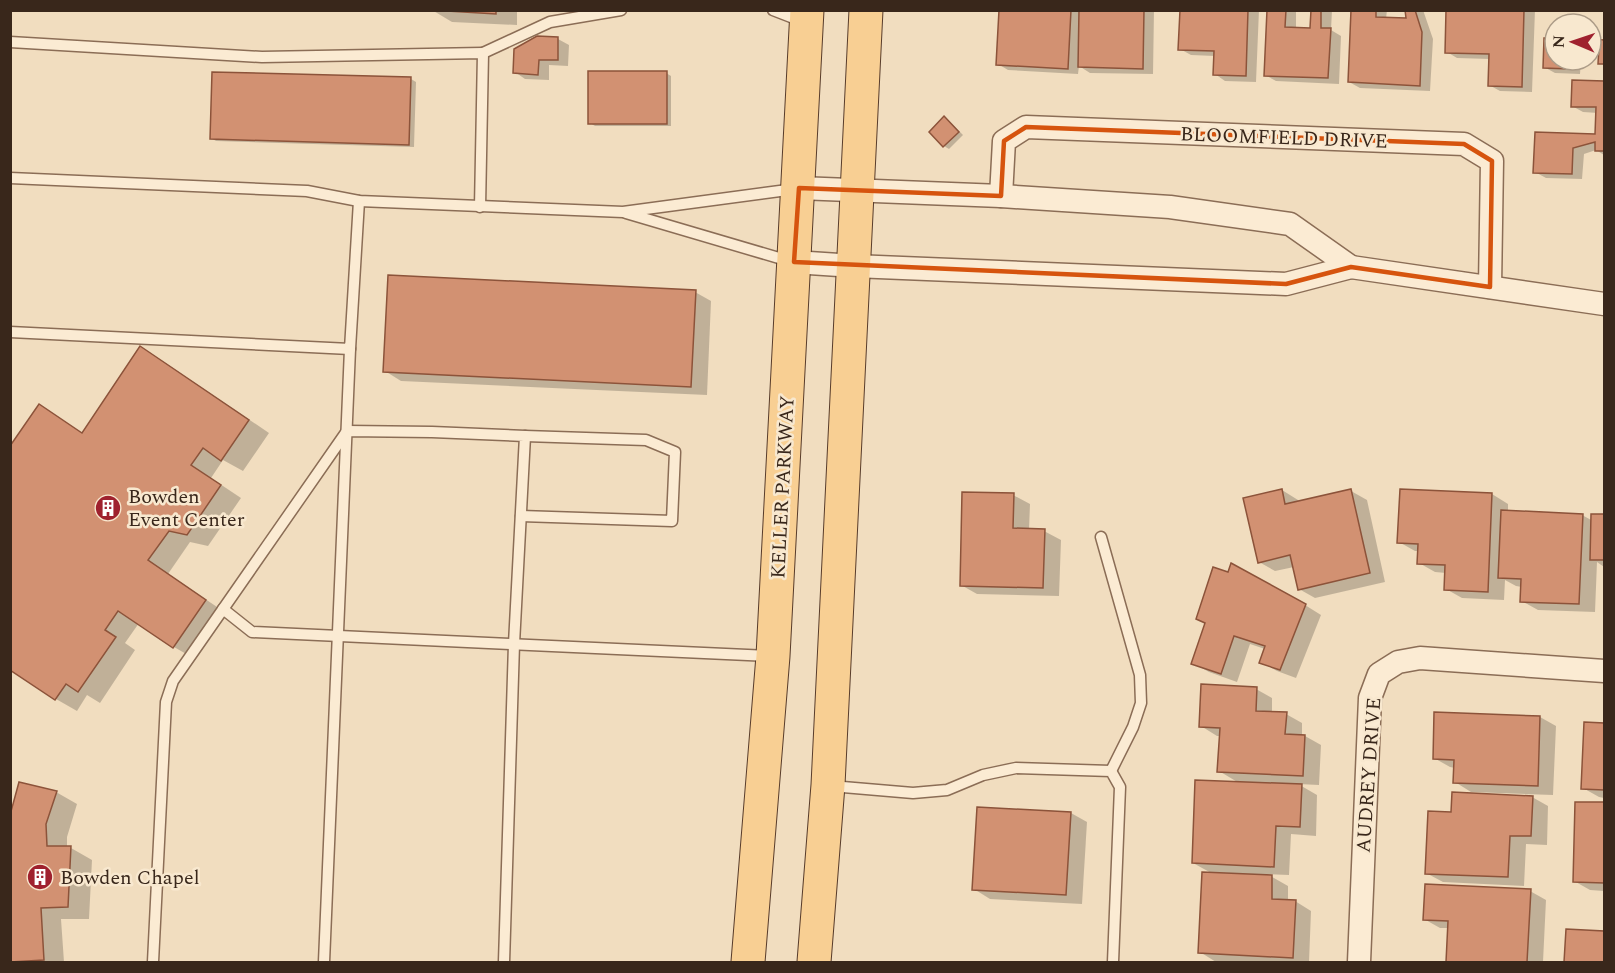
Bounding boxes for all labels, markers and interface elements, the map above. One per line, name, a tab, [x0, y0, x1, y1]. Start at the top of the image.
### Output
north arrow	[1543, 12, 1603, 72]
text: N	[1547, 35, 1571, 48]
street label: BLOOMFIELD DRIVE	[1180, 119, 1388, 157]
street label: KELLER PARKWAY	[763, 395, 803, 579]
place label: Bowden Event Center	[128, 482, 245, 535]
building icon: Bowden Event Center	[93, 493, 123, 523]
street label: AUDREY DRIVE	[1349, 696, 1389, 854]
building icon: Bowden Chapel	[25, 862, 55, 892]
place label: Bowden Chapel	[60, 863, 200, 893]

